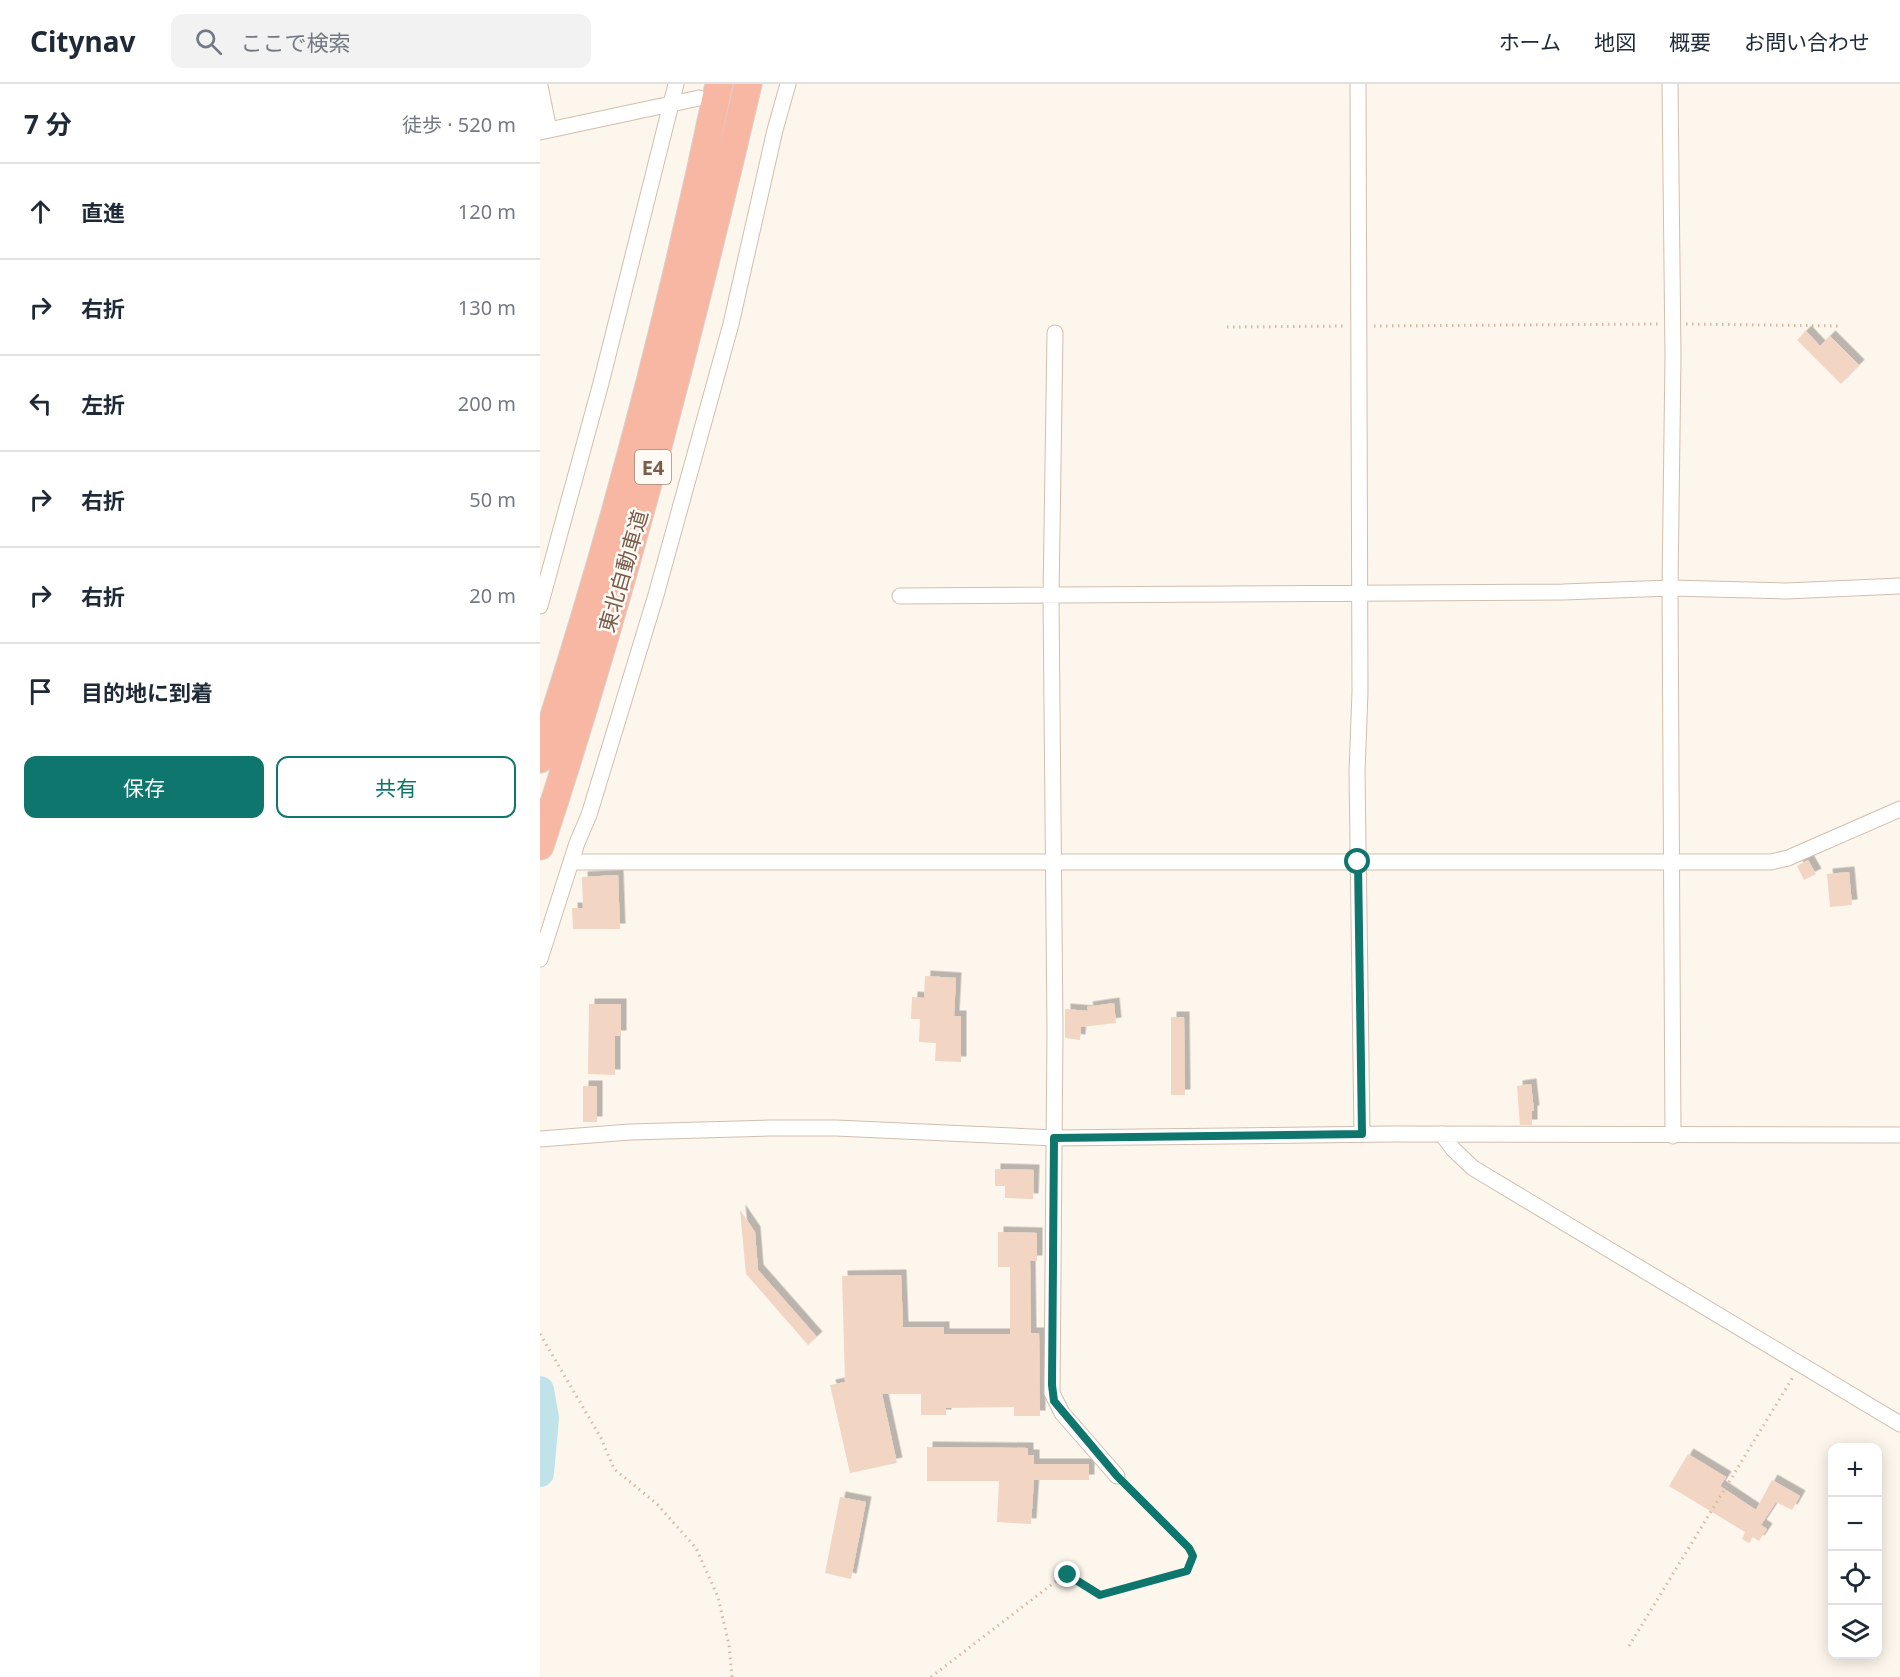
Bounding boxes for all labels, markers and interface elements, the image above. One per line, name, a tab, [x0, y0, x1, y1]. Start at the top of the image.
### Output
search box	[171, 14, 591, 68]
text: Citynav	[30, 22, 135, 60]
icon: search	[192, 25, 225, 58]
text: ここで検索	[240, 27, 350, 57]
text: ホーム	[1499, 28, 1561, 56]
text: 地図	[1594, 28, 1636, 56]
text: 概要	[1669, 28, 1711, 56]
text: お問い合わせ	[1744, 28, 1870, 56]
text: 7 分	[24, 106, 72, 142]
text: 徒歩 · 520 m	[402, 111, 516, 138]
icon: ahead	[24, 195, 57, 228]
text: 直進	[81, 197, 125, 227]
text: 120 m	[458, 198, 516, 225]
icon: right	[24, 291, 57, 324]
text: 右折	[81, 293, 125, 323]
text: 130 m	[458, 294, 516, 321]
icon: left	[24, 387, 57, 420]
text: 左折	[81, 389, 125, 419]
text: 200 m	[458, 390, 516, 417]
road number: E4	[635, 450, 671, 484]
icon: right	[24, 483, 57, 516]
text: 右折	[81, 485, 125, 515]
text: 50 m	[469, 486, 516, 513]
street label: 東北自動車道	[592, 507, 654, 635]
icon: right	[24, 579, 57, 612]
text: 右折	[81, 581, 125, 611]
text: 20 m	[469, 582, 516, 609]
icon: arrive	[24, 675, 57, 708]
text: 目的地に到着	[81, 677, 213, 707]
button: 保存	[24, 756, 264, 818]
button: 共有	[276, 756, 516, 818]
route start	[1344, 848, 1370, 874]
map controls	[1828, 1443, 1882, 1659]
button: +	[1828, 1443, 1882, 1497]
button: −	[1828, 1497, 1882, 1551]
button: locate	[1828, 1551, 1882, 1605]
route end	[1054, 1561, 1080, 1587]
button: layers	[1828, 1605, 1882, 1659]

